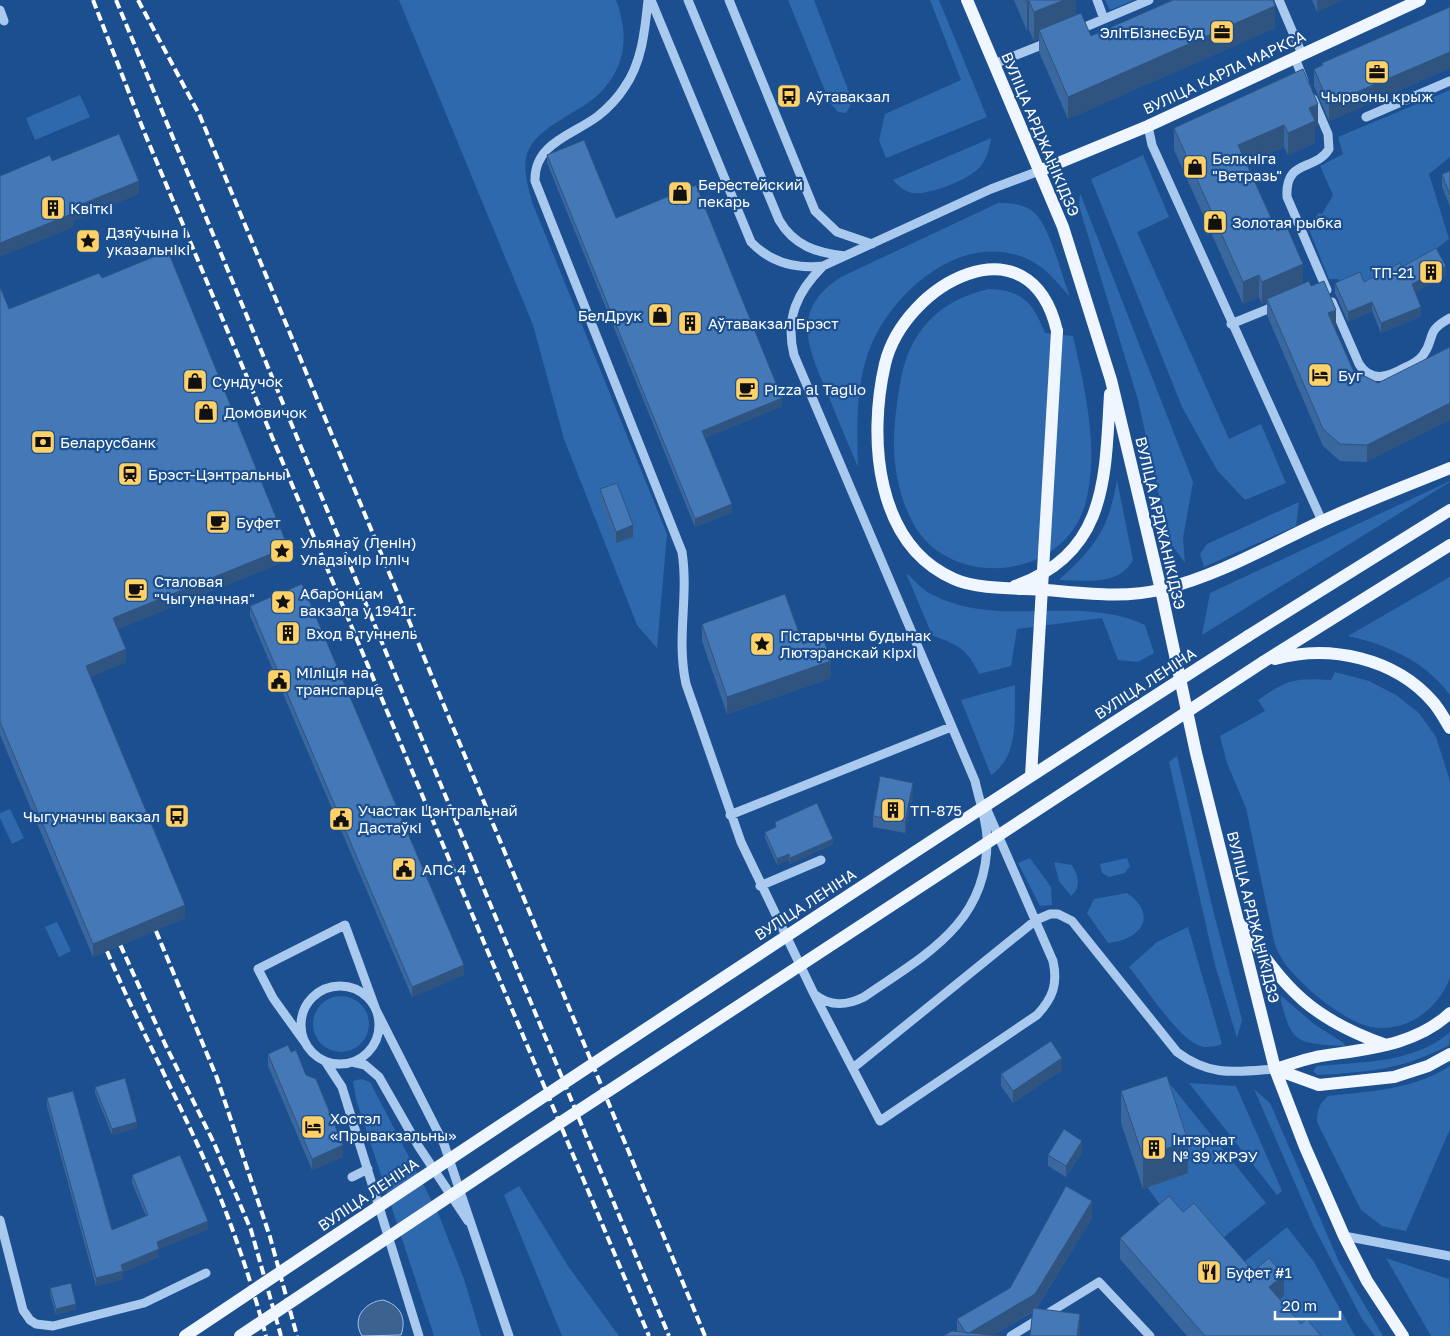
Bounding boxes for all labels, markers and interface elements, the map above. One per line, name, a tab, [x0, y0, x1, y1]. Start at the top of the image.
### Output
office icon: ЭлітБізнесБуд	[1209, 19, 1235, 45]
place label: ЭлітБізнесБуд	[1100, 23, 1204, 41]
street label: ВУЛІЦА КАРЛА МАРКСА	[1140, 26, 1308, 118]
street label: ВУЛІЦА АРДЖАНІКІДЗЭ	[998, 49, 1084, 219]
office icon: Чырвоны крыж	[1364, 59, 1390, 85]
bus stop icon: Аўтавакзал	[776, 83, 802, 109]
place label: Аўтавакзал	[806, 87, 890, 105]
place label: Чырвоны крыж	[1321, 87, 1433, 105]
place label: Белкніга "Ветразь"	[1212, 149, 1282, 184]
shop icon: Белкніга "Ветразь"	[1182, 154, 1208, 180]
place label: Берестейский пекарь	[698, 175, 803, 210]
shop icon: Берестейский пекарь	[667, 180, 693, 206]
building icon: Квіткі	[40, 195, 66, 221]
place label: Квіткі	[70, 199, 113, 217]
shop icon: Золотая рыбка	[1202, 209, 1228, 235]
place label: Золотая рыбка	[1232, 213, 1342, 231]
place label: Дзяўчына і указальнікі	[106, 223, 190, 258]
place icon: Дзяўчына і указальнікі	[75, 228, 101, 254]
building icon: ТП-21	[1418, 259, 1444, 285]
place label: ТП-21	[1372, 263, 1414, 281]
shop icon: БелДрук	[647, 302, 673, 328]
place label: БелДрук	[578, 306, 642, 324]
building icon: Аўтавакзал Брэст	[677, 310, 703, 336]
place label: Аўтавакзал Брэст	[708, 314, 839, 332]
hotel icon: Буг	[1307, 362, 1333, 388]
place label: Буг	[1338, 366, 1363, 384]
shop icon: Сундучок	[182, 368, 208, 394]
place label: Сундучок	[212, 372, 284, 390]
cafe icon: Pizza al Taglio	[734, 376, 760, 402]
place label: Pizza al Taglio	[764, 380, 866, 398]
shop icon: Домовичок	[193, 399, 219, 425]
place label: Домовичок	[224, 403, 308, 421]
bank icon: Беларусбанк	[30, 429, 56, 455]
place label: Беларусбанк	[60, 433, 157, 451]
street label: ВУЛІЦА АРДЖАНІКІДЗЭ	[1132, 435, 1190, 611]
station icon: Брэст-Цэнтральны	[117, 461, 143, 487]
place label: Брэст-Цэнтральны	[148, 465, 286, 483]
cafe icon: Буфет	[205, 509, 231, 535]
place label: Буфет	[236, 513, 281, 531]
place label: Ульянаў (Ленін) Уладзімір Ілліч	[300, 533, 417, 568]
place icon: Ульянаў (Ленін) Уладзімір Ілліч	[269, 538, 295, 564]
place label: Сталовая "Чыгуначная"	[154, 572, 255, 607]
cafe icon: Сталовая "Чыгуначная"	[123, 577, 149, 603]
place label: Абаронцам вакзала у 1941г.	[300, 584, 417, 619]
place icon: Абаронцам вакзала у 1941г.	[270, 589, 296, 615]
building icon: Вход в туннель	[275, 620, 301, 646]
place label: Вход в туннель	[306, 624, 417, 642]
place label: Гістарычны будынак Лютэранскай кірхі	[780, 626, 932, 661]
place icon: Гістарычны будынак Лютэранскай кірхі	[749, 631, 775, 657]
street label: ВУЛІЦА ЛЕНІНА	[1091, 644, 1199, 722]
place label: Міліція на транспарце	[296, 663, 383, 698]
public building icon: Міліція на транспарце	[266, 668, 292, 694]
building icon: ТП-875	[880, 797, 906, 823]
place label: Участак Цэнтральнай Дастаўкі	[358, 801, 518, 836]
place label: ТП-875	[910, 801, 962, 819]
bus stop icon: Чыгуначны вакзал	[164, 803, 190, 829]
public building icon: Участак Цэнтральнай Дастаўкі	[328, 806, 354, 832]
place label: Чыгуначны вакзал	[23, 807, 160, 825]
street label: ВУЛІЦА АРДЖАНІКІДЗЭ	[1224, 829, 1284, 1005]
public building icon: АПС 4	[391, 856, 417, 882]
place label: АПС 4	[422, 860, 466, 878]
street label: ВУЛІЦА ЛЕНІНА	[751, 865, 859, 943]
place label: Хостэл «Прывакзальны»	[330, 1109, 456, 1144]
hotel icon: Хостэл «Прывакзальны»	[300, 1114, 326, 1140]
place label: Інтэрнат № 39 ЖРЭУ	[1172, 1130, 1258, 1165]
building icon: Інтэрнат № 39 ЖРЭУ	[1141, 1135, 1167, 1161]
street label: ВУЛІЦА ЛЕНІНА	[314, 1154, 422, 1234]
restaurant icon: Буфет #1	[1196, 1259, 1222, 1285]
place label: Буфет #1	[1226, 1263, 1292, 1281]
scale bar	[1275, 1288, 1340, 1320]
text: 20 m	[1282, 1296, 1317, 1314]

